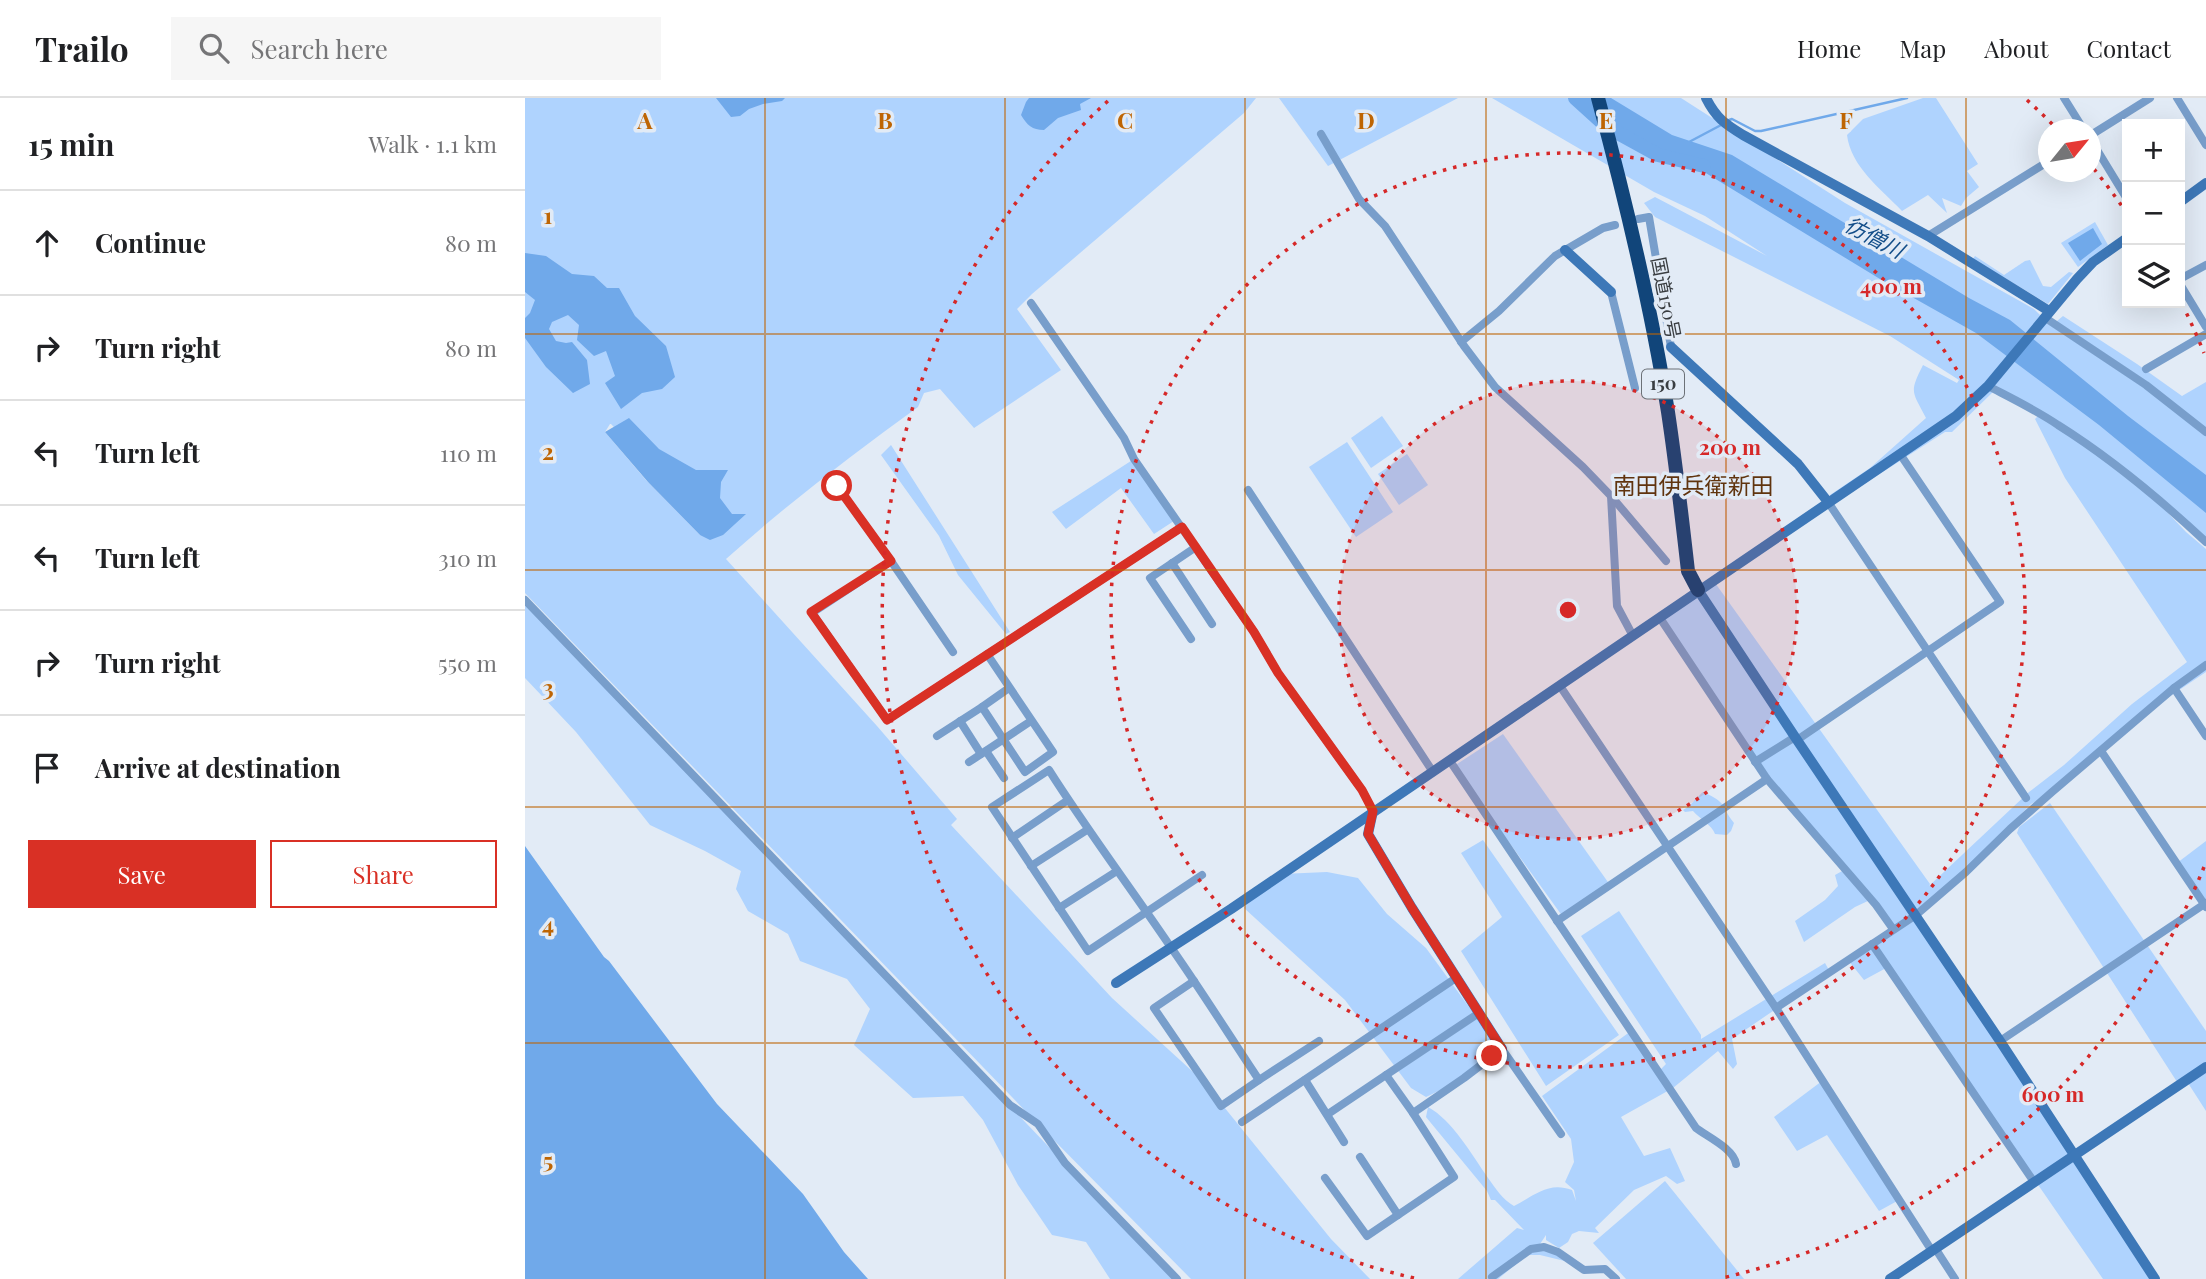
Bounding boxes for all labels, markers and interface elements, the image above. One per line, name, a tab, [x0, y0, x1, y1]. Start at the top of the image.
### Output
search box	[171, 17, 661, 80]
text: Trailo	[35, 26, 129, 70]
icon: search	[195, 29, 233, 67]
text: Search here	[251, 31, 388, 66]
text: Home	[1797, 32, 1861, 64]
text: Map	[1899, 32, 1946, 64]
text: About	[1984, 32, 2048, 64]
text: Contact	[2086, 32, 2171, 64]
text: A	[636, 104, 653, 135]
text: B	[877, 104, 893, 135]
text: C	[1117, 104, 1133, 135]
text: D	[1357, 104, 1375, 135]
text: E	[1599, 104, 1613, 135]
text: F	[1839, 104, 1853, 135]
north arrow	[2038, 119, 2101, 182]
map controls	[2122, 119, 2185, 308]
button: +	[2122, 119, 2185, 182]
text: 15 min	[28, 124, 114, 164]
text: Walk · 1.1 km	[368, 128, 497, 159]
button: −	[2122, 182, 2185, 245]
text: 1	[544, 199, 553, 230]
water label: 彷僧川	[1841, 209, 1911, 264]
icon: ahead	[28, 224, 66, 262]
text: Continue	[95, 225, 206, 260]
text: 80 m	[445, 227, 497, 258]
button: layers	[2122, 245, 2185, 308]
street label: 国道150号	[1646, 255, 1688, 341]
text: 400 m	[1860, 271, 1922, 299]
icon: right	[28, 329, 66, 367]
text: Turn right	[95, 330, 221, 365]
text: 80 m	[445, 332, 497, 363]
road number: 150	[1642, 370, 1684, 398]
text: 200 m	[1699, 432, 1761, 460]
icon: left	[28, 434, 66, 472]
text: Turn left	[95, 435, 200, 470]
text: 2	[542, 435, 554, 466]
text: 110 m	[440, 437, 497, 468]
district label: 南田伊兵衛新田	[1613, 469, 1774, 500]
route start	[821, 470, 852, 501]
icon: left	[28, 539, 66, 577]
text: Turn left	[95, 540, 200, 575]
text: 310 m	[438, 542, 497, 573]
centre of rings	[1556, 598, 1580, 622]
icon: right	[28, 644, 66, 682]
text: Turn right	[95, 645, 221, 680]
text: 550 m	[438, 647, 497, 678]
text: 3	[542, 671, 554, 702]
icon: arrive	[28, 749, 66, 787]
text: Arrive at destination	[95, 750, 341, 785]
button: Save	[28, 840, 256, 908]
button: Share	[270, 840, 497, 908]
text: 4	[542, 908, 554, 939]
route end	[1476, 1040, 1507, 1071]
text: 600 m	[2022, 1079, 2084, 1107]
text: 5	[543, 1144, 553, 1175]

